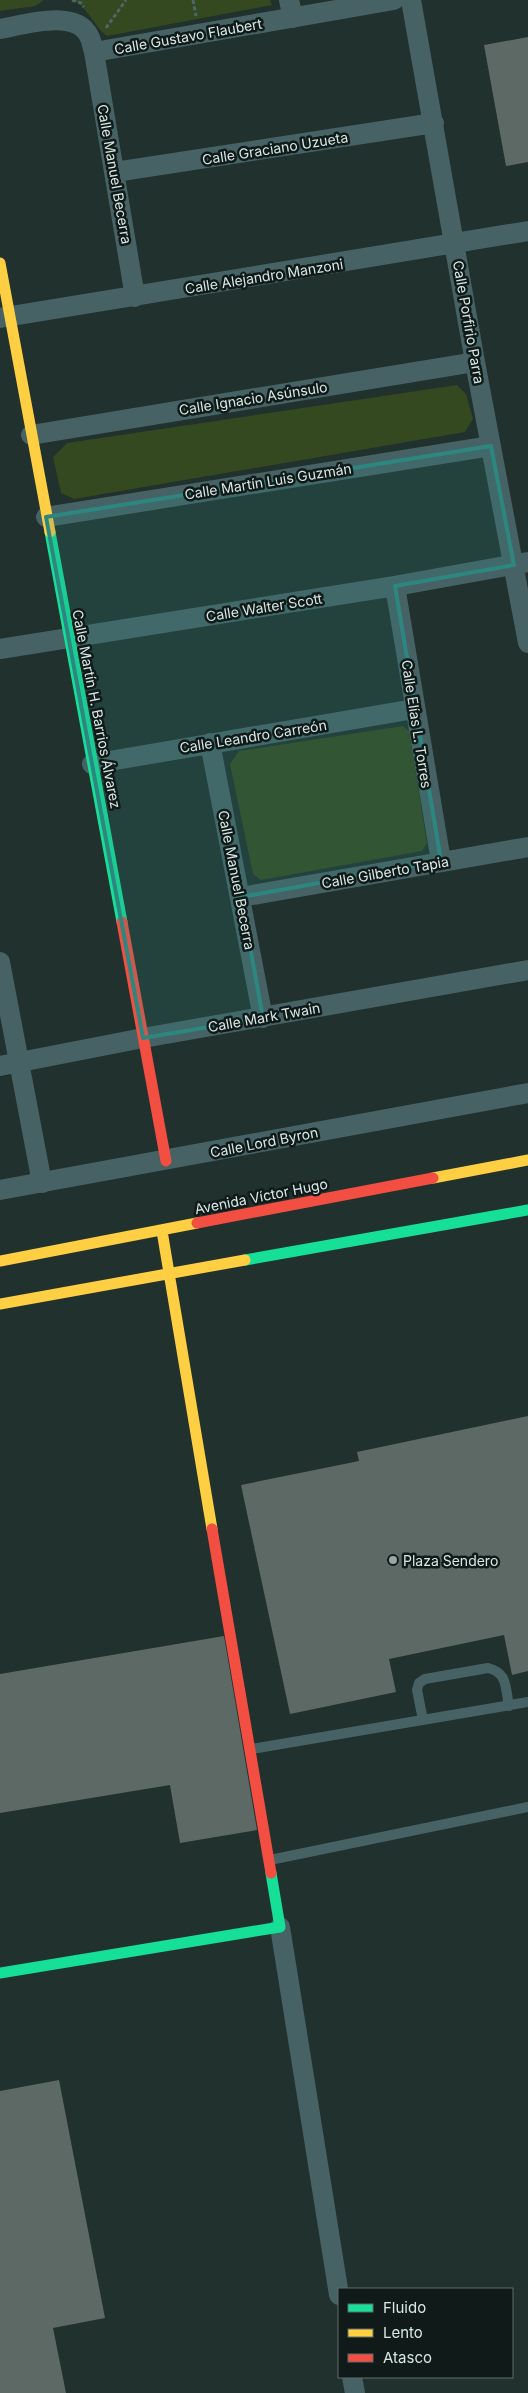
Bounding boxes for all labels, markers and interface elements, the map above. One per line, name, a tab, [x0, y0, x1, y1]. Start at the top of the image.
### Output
street label: Calle Gustavo Flaubert	[113, 15, 264, 57]
street label: Calle Manuel Becerra	[94, 103, 136, 245]
street label: Calle Graciano Uzueta	[201, 128, 349, 168]
street label: Calle Alejandro Manzoni	[184, 255, 344, 297]
street label: Calle Porfirio Parra	[450, 259, 488, 385]
street label: Calle Ignacio Asúnsulo	[177, 378, 329, 418]
street label: Calle Martín Luis Guzmán	[183, 459, 353, 503]
street label: Calle Walter Scott	[205, 589, 324, 625]
street label: Calle Martín H. Barrios Álvarez	[69, 608, 125, 810]
street label: Calle Elías L. Torres	[398, 659, 436, 789]
street label: Calle Leandro Carreón	[178, 716, 328, 756]
street label: Calle Manuel Becerra	[215, 809, 259, 951]
street label: Calle Gilberto Tapia	[320, 852, 450, 892]
street label: Calle Mark Twain	[207, 999, 321, 1035]
street label: Calle Lord Byron	[209, 1123, 319, 1161]
street label: Avenida Víctor Hugo	[193, 1175, 329, 1217]
place label: Plaza Sendero	[403, 1552, 498, 1569]
marker: Plaza Sendero	[387, 1554, 399, 1566]
legend	[338, 2288, 513, 2378]
text: Fluido	[383, 2298, 426, 2317]
text: Lento	[383, 2323, 423, 2342]
text: Atasco	[383, 2348, 432, 2367]

